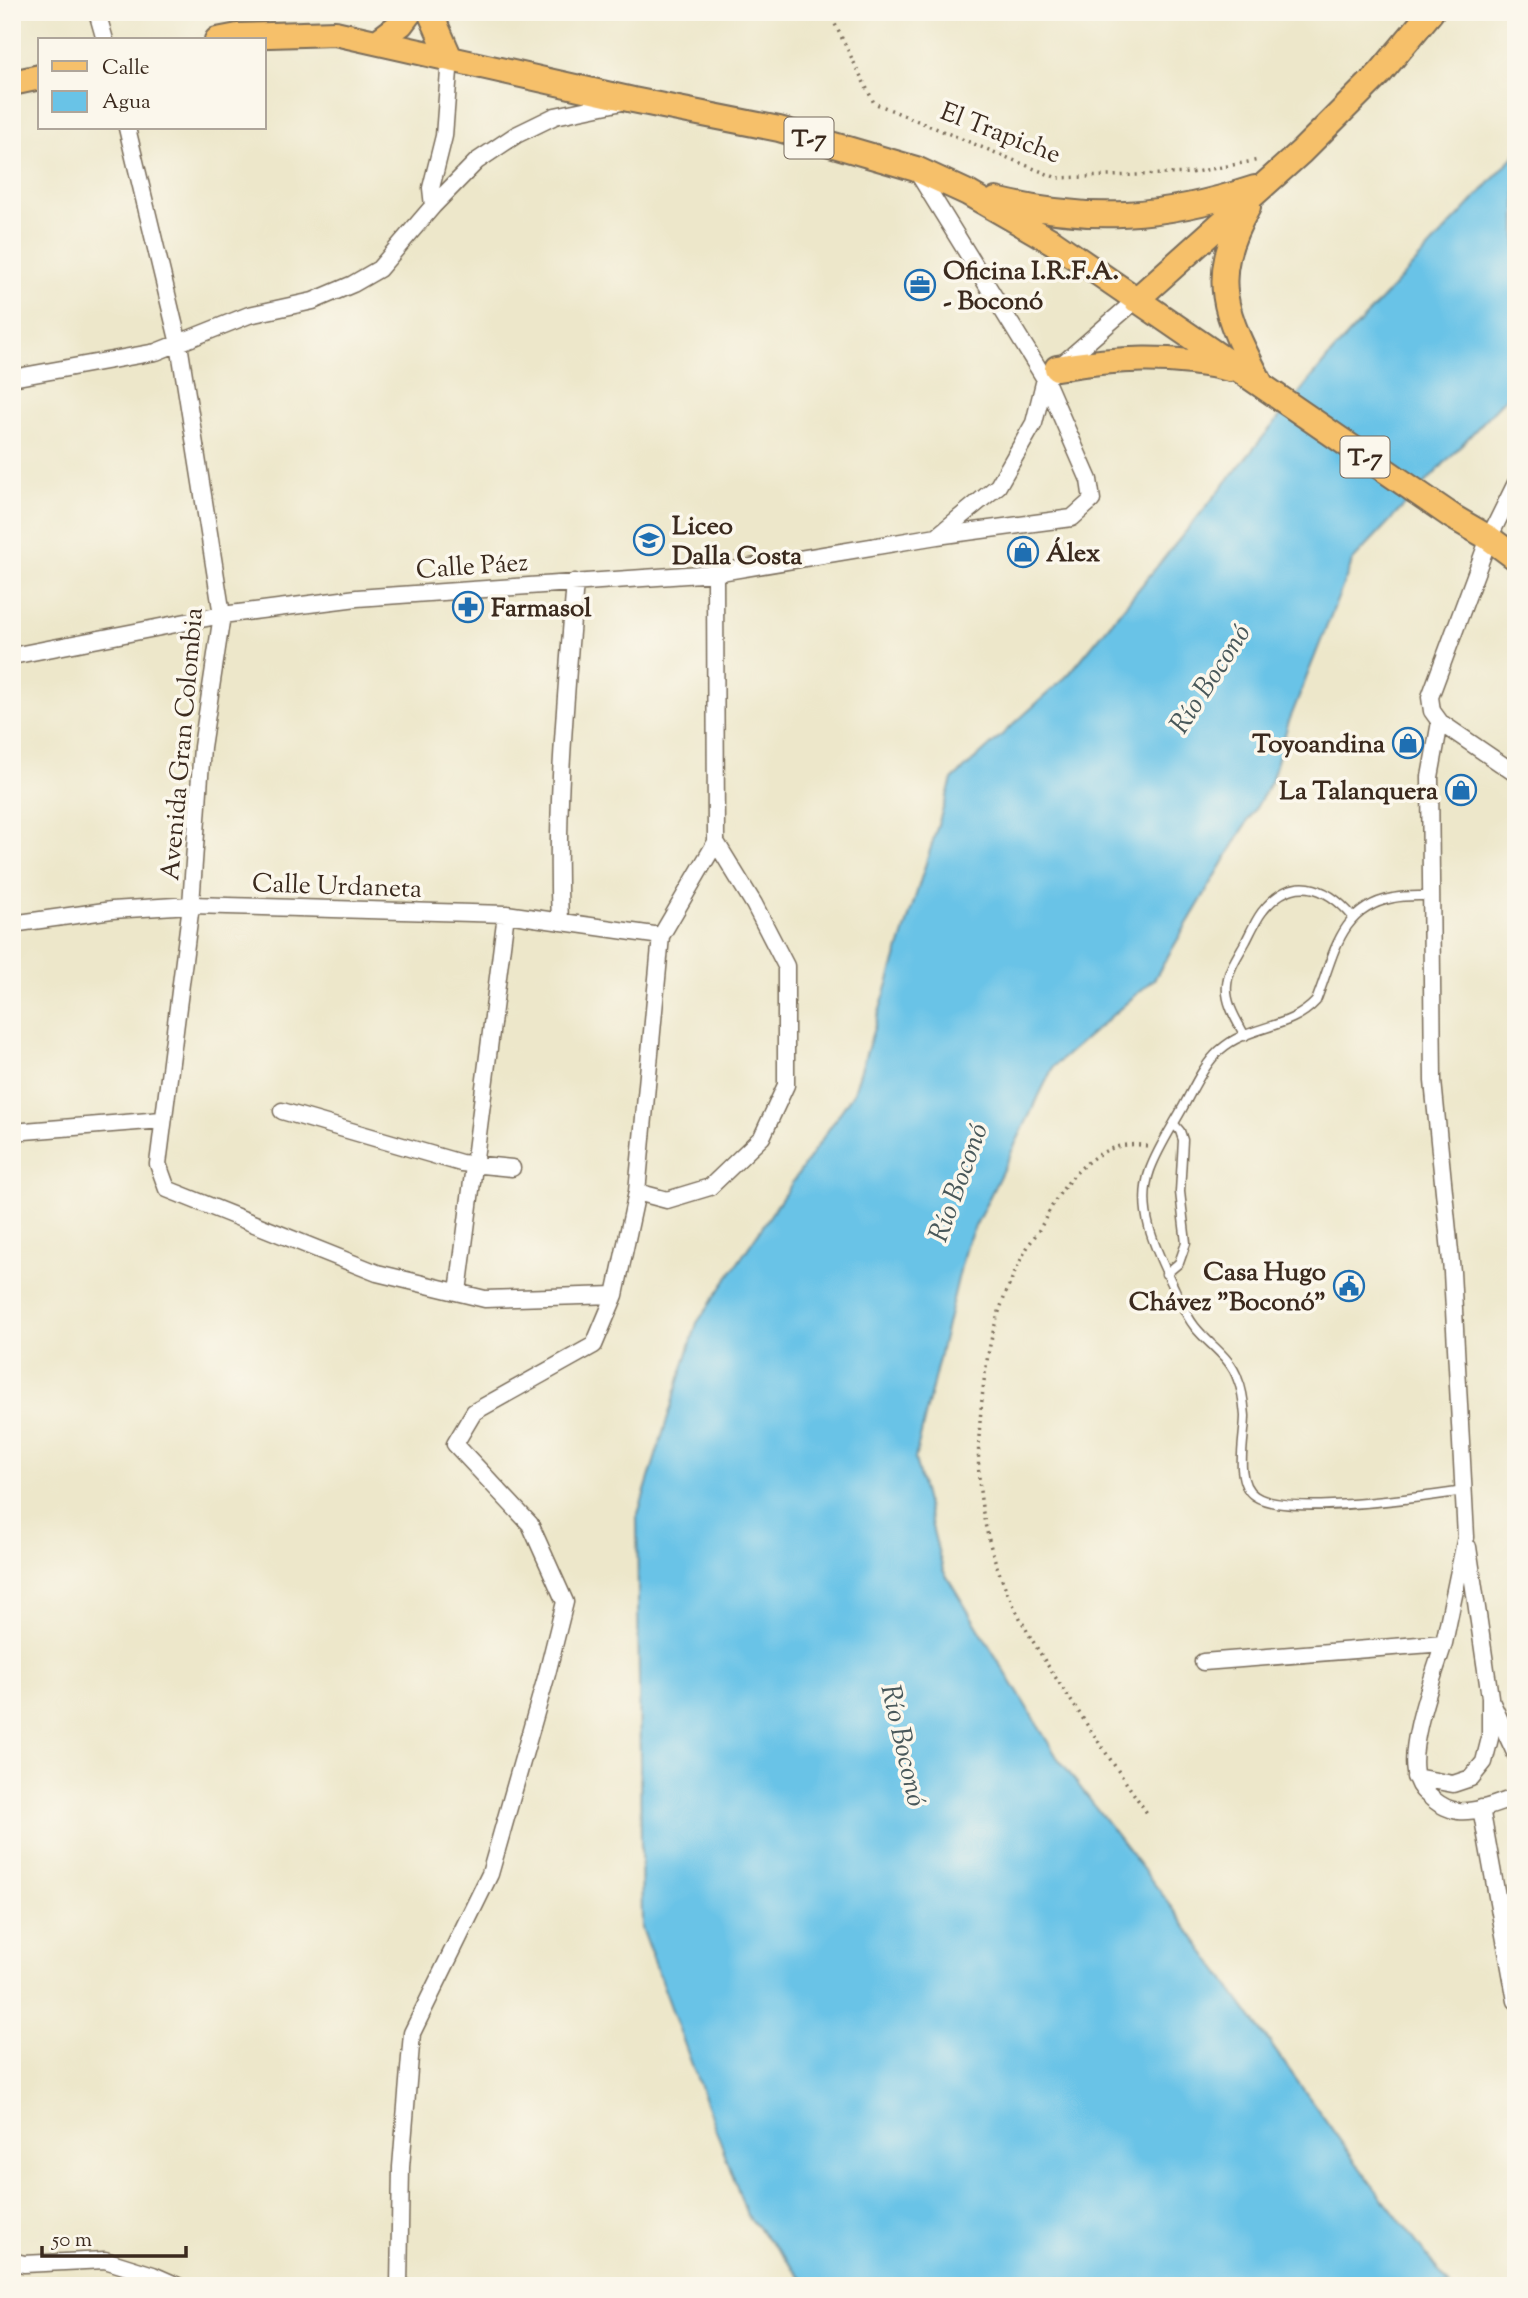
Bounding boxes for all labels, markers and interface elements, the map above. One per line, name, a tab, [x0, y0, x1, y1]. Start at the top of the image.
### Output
legend	[38, 38, 266, 130]
text: Calle	[102, 54, 150, 84]
text: Agua	[102, 88, 151, 118]
street label: El Trapiche	[934, 94, 1066, 174]
road number: T-7	[784, 118, 834, 158]
place label: Oficina I.R.F.A. - Boconó	[943, 254, 1119, 321]
office icon: Oficina I.R.F.A. - Boconó	[903, 268, 937, 302]
road number: T-7	[1340, 436, 1390, 478]
place label: Liceo Dalla Costa	[672, 509, 802, 576]
school or university icon: Liceo Dalla Costa	[632, 523, 666, 557]
shop icon: Álex	[1006, 535, 1040, 569]
place label: Álex	[1046, 536, 1100, 573]
street label: Calle Páez	[415, 545, 530, 590]
pharmacy icon: Farmasol	[451, 590, 485, 624]
place label: Farmasol	[491, 591, 592, 628]
street label: Avenida Gran Colombia	[153, 606, 214, 882]
water label: Río Boconó	[1161, 617, 1262, 742]
shop icon: Toyoandina	[1391, 726, 1425, 760]
place label: Toyoandina	[1252, 727, 1385, 764]
shop icon: La Talanquera	[1444, 773, 1478, 807]
place label: La Talanquera	[1279, 774, 1438, 811]
street label: Calle Urdaneta	[251, 866, 423, 909]
water label: Río Boconó	[920, 1118, 1000, 1248]
place label: Casa Hugo Chávez "Boconó"	[1129, 1255, 1326, 1322]
public building icon: Casa Hugo Chávez "Boconó"	[1332, 1269, 1366, 1303]
water label: Río Boconó	[869, 1681, 935, 1810]
scale bar	[42, 2214, 186, 2258]
text: 50 m	[51, 2226, 92, 2256]

